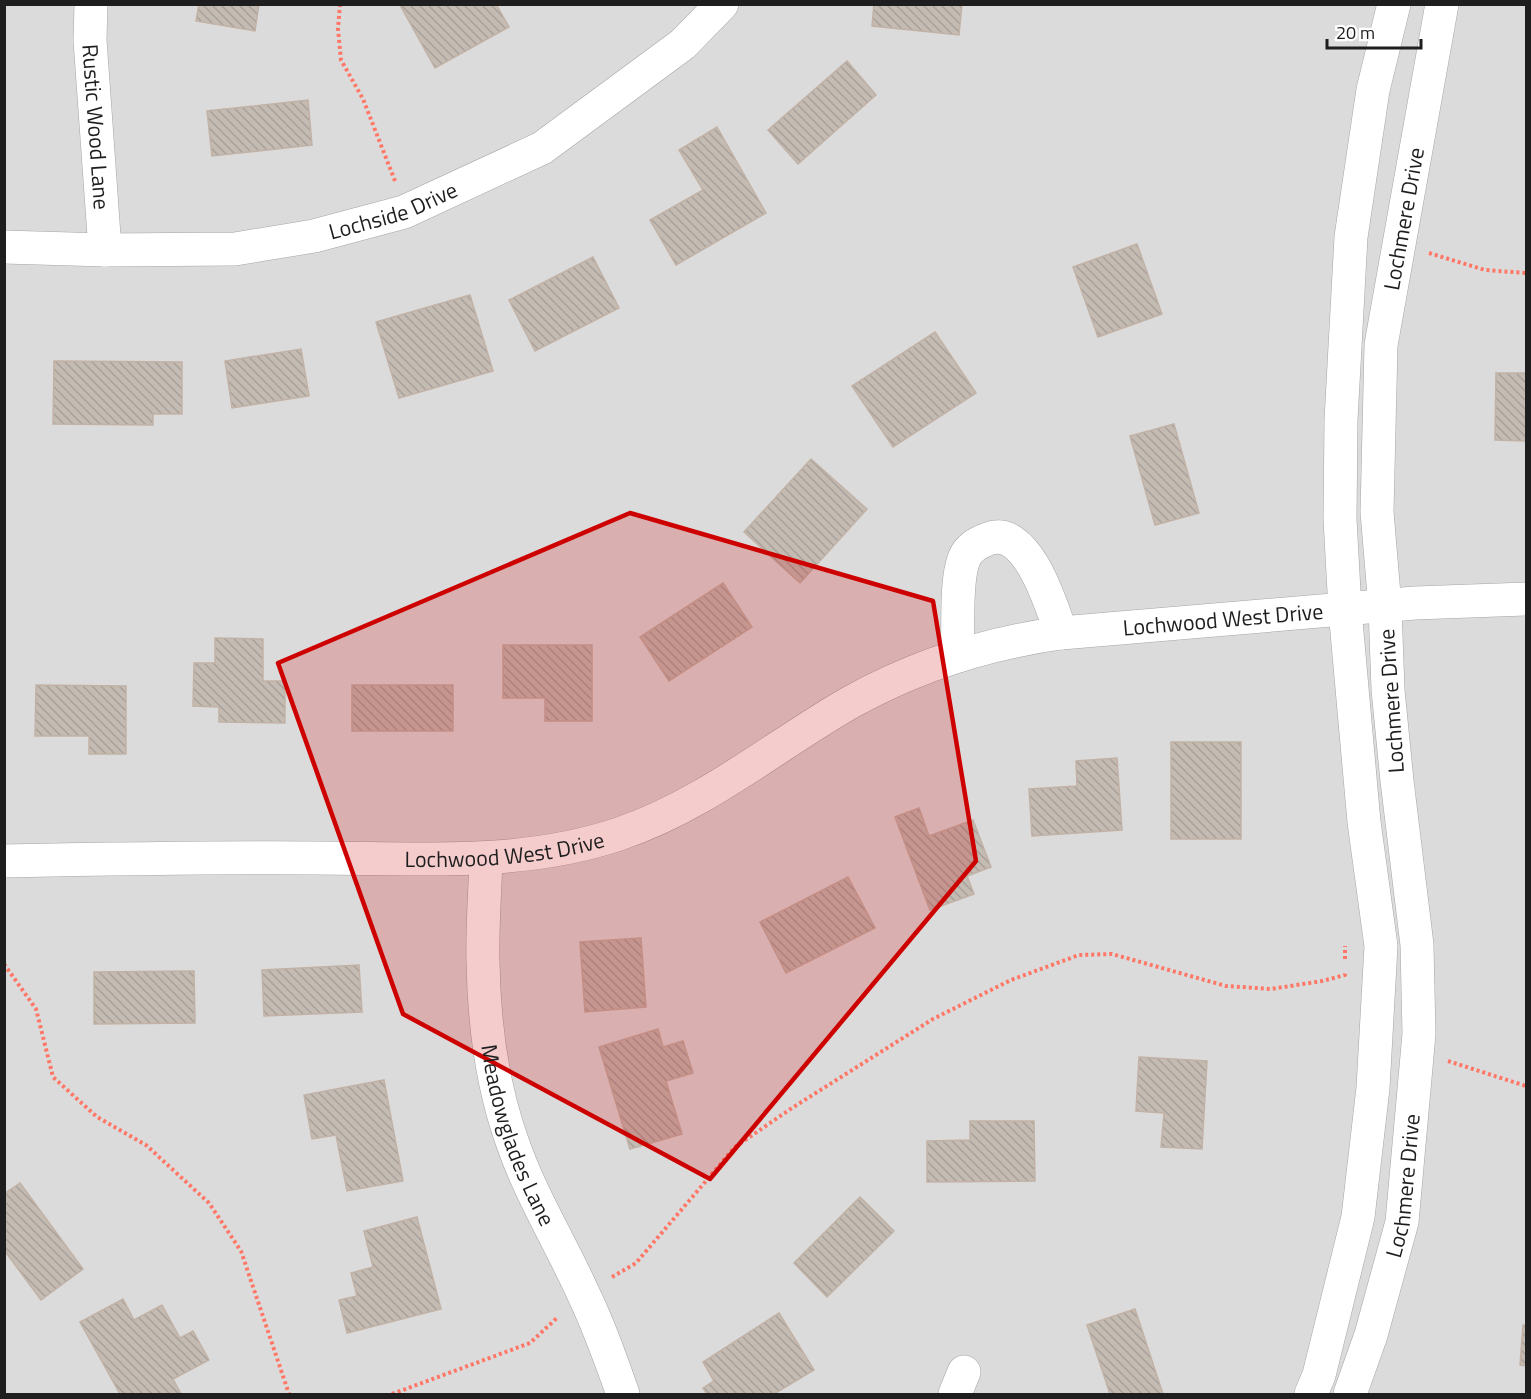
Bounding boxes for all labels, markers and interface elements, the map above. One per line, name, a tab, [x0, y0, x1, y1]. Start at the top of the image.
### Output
scale bar	[1327, 12, 1422, 50]
text: 20 m	[1336, 19, 1375, 46]
street label: Rustic Wood Lane	[73, 43, 119, 211]
street label: Lochmere Drive	[1374, 145, 1433, 293]
street label: Lochside Drive	[325, 173, 463, 248]
street label: Lochwood West Drive	[1121, 594, 1325, 645]
street label: Lochmere Drive	[1369, 628, 1413, 774]
street label: Lochwood West Drive	[404, 822, 608, 876]
street label: Meadowglades Lane	[472, 1042, 564, 1232]
street label: Lochmere Drive	[1376, 1112, 1429, 1261]

